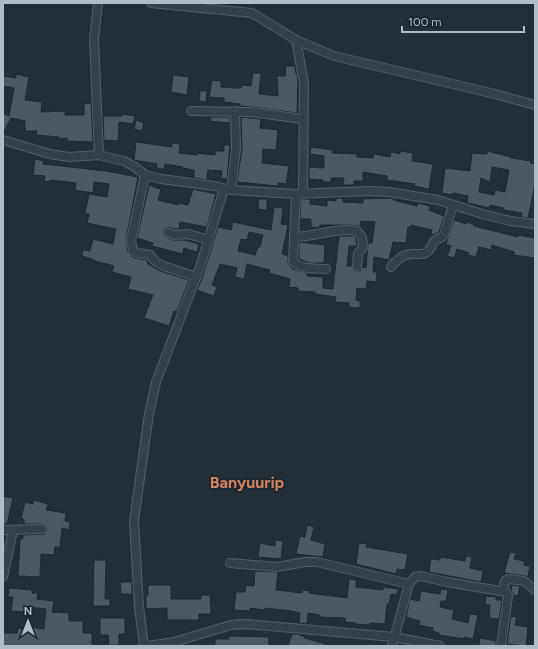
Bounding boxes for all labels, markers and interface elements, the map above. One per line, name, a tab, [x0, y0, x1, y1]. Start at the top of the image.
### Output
scale bar	[402, 8, 524, 34]
text: 100 m	[408, 15, 442, 29]
district label: Banyuurip	[210, 473, 285, 492]
north arrow	[8, 601, 48, 641]
text: N	[24, 605, 32, 618]

